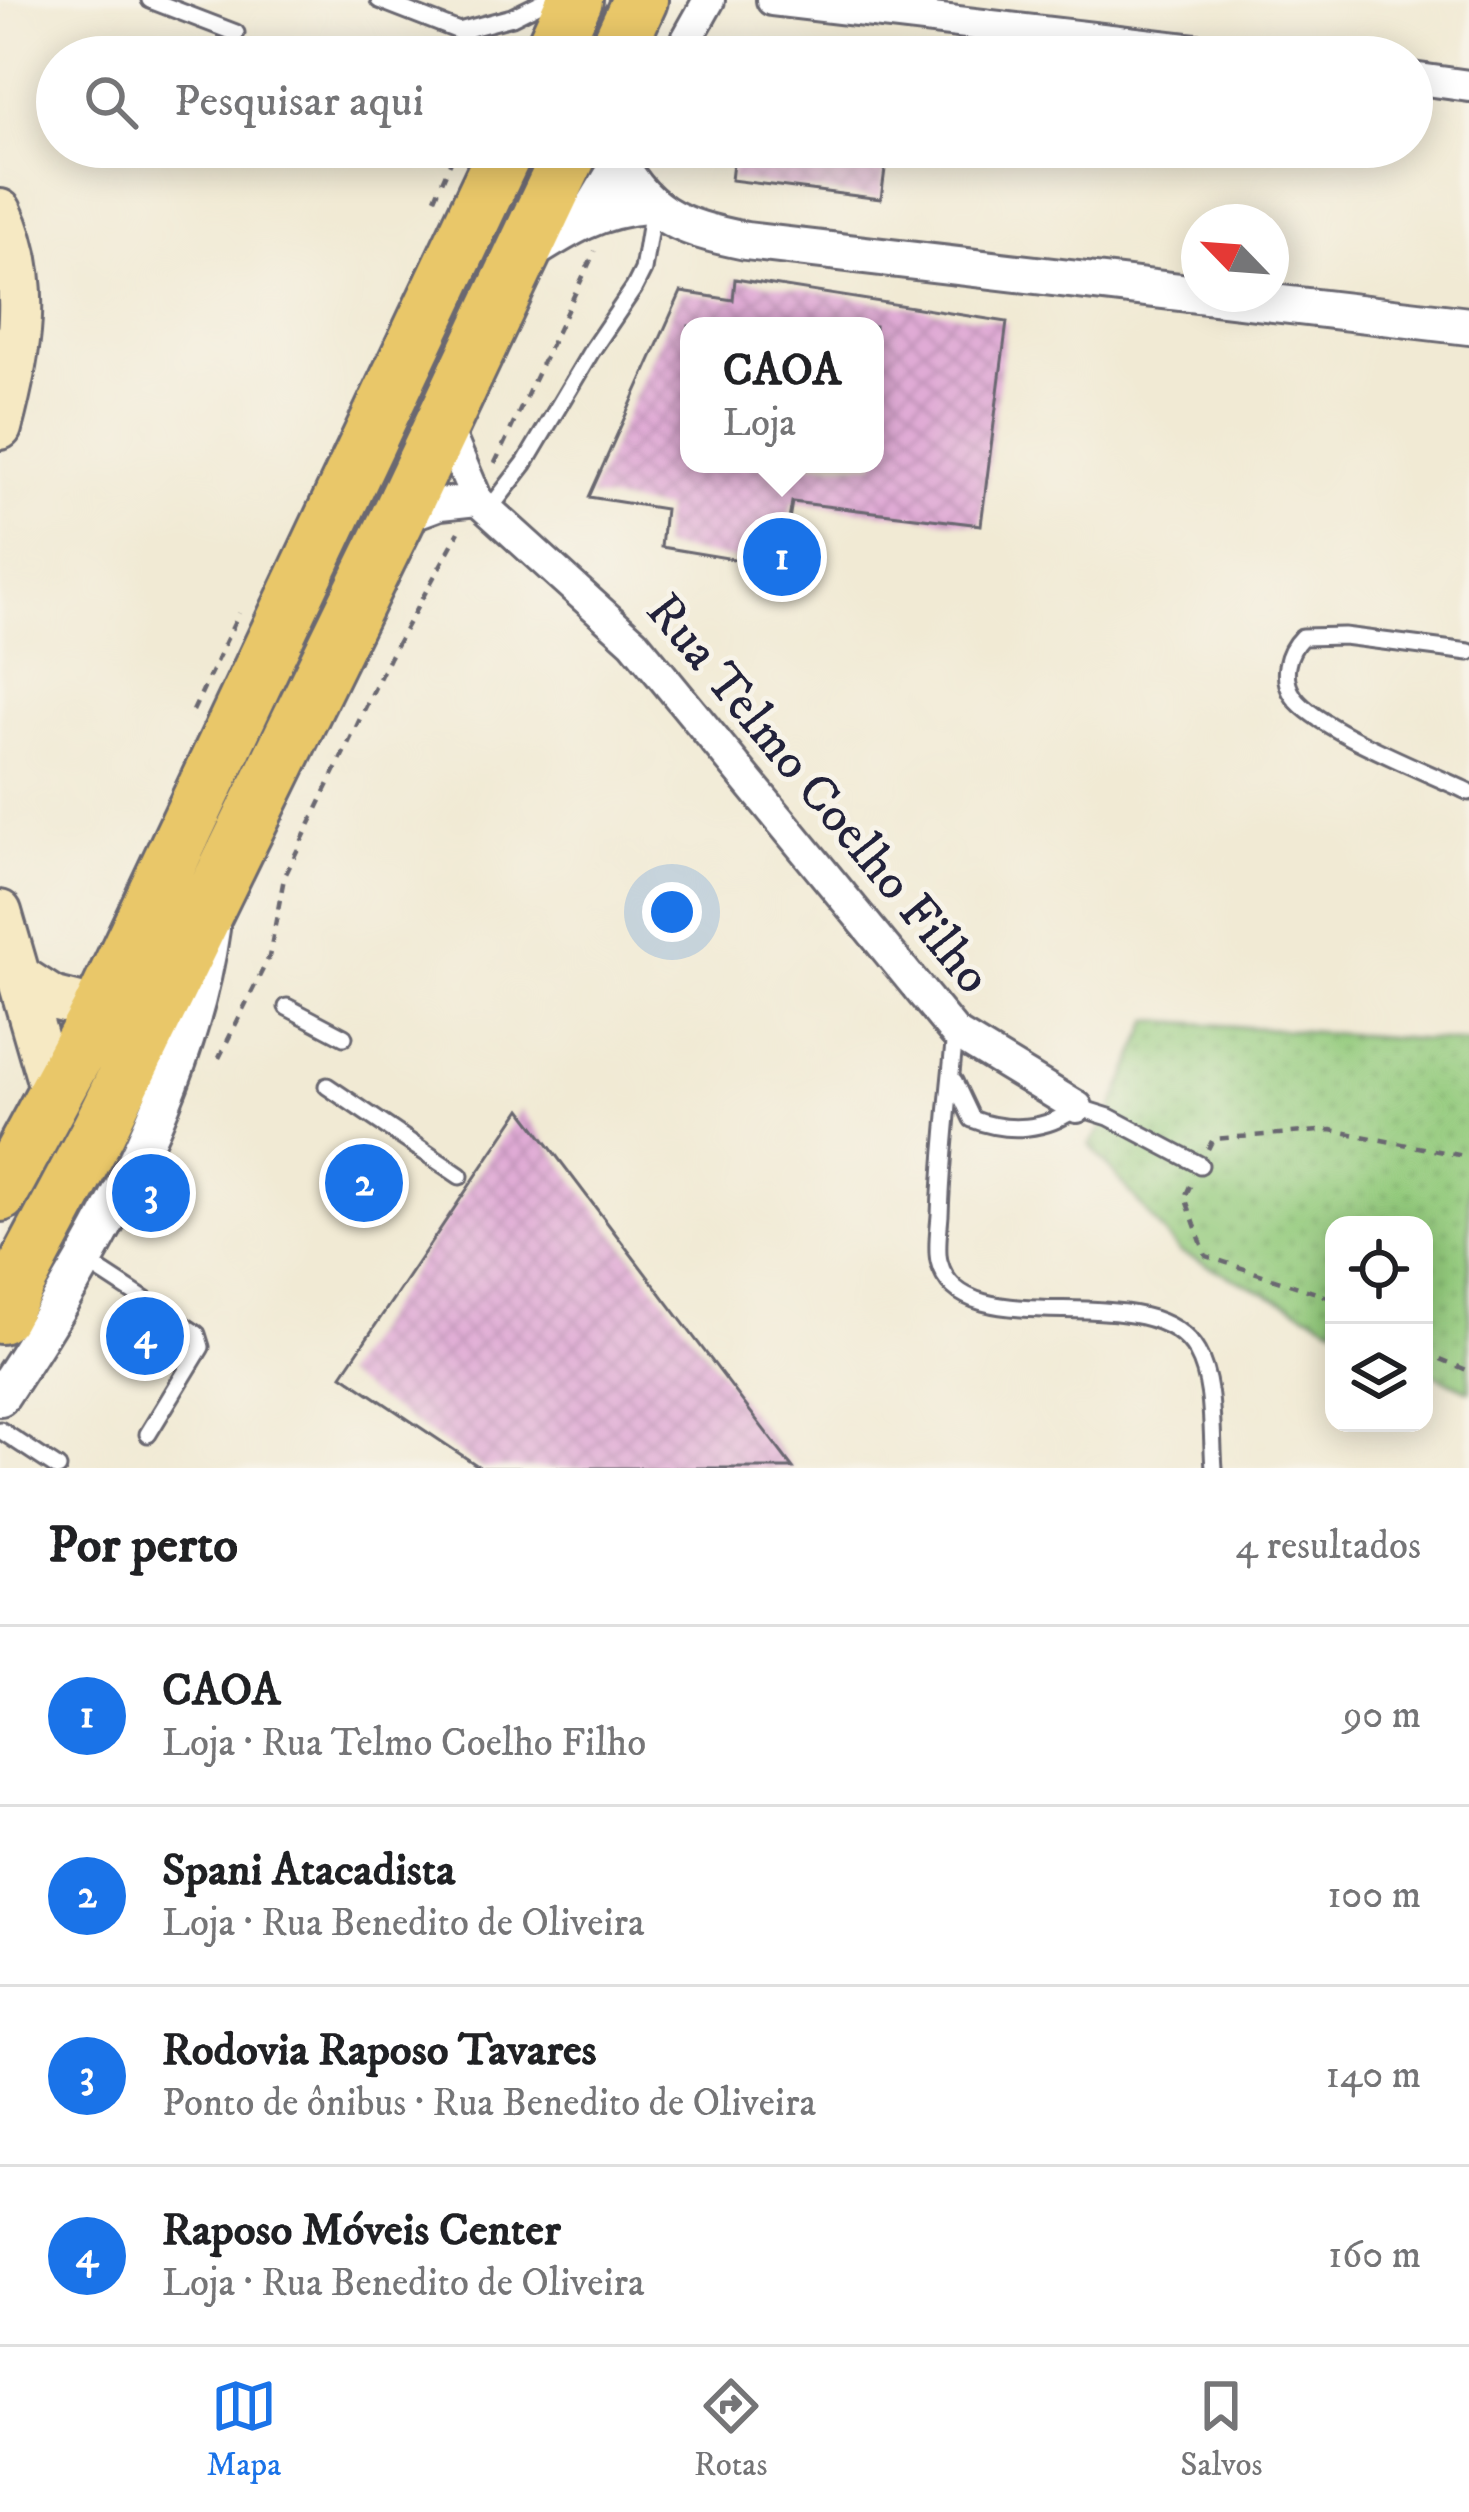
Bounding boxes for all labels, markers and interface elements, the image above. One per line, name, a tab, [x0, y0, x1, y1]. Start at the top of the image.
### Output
search box	[36, 36, 1433, 168]
icon: search	[78, 69, 144, 135]
text: Pesquisar aqui	[174, 74, 424, 130]
north arrow	[1181, 204, 1289, 312]
popup	[680, 317, 884, 473]
text: CAOA	[723, 343, 841, 399]
text: Loja	[723, 399, 796, 448]
pin: 1	[743, 512, 821, 602]
street label: Rua Telmo Coelho Filho	[632, 581, 1004, 1007]
your location	[642, 882, 702, 942]
pin: 2	[325, 1138, 403, 1228]
pin: 3	[112, 1148, 190, 1238]
map controls	[1325, 1216, 1433, 1432]
button: locate	[1325, 1216, 1433, 1324]
pin: 4	[106, 1291, 184, 1381]
button: layers	[1325, 1324, 1433, 1432]
text: Por perto	[48, 1514, 238, 1578]
text: 4 resultados	[1236, 1522, 1421, 1571]
text: CAOA	[162, 1663, 280, 1719]
text: 1	[80, 1691, 94, 1740]
text: 90 m	[1343, 1691, 1421, 1740]
text: Loja · Rua Telmo Coelho Filho	[162, 1719, 646, 1768]
text: Spani Atacadista	[162, 1843, 455, 1899]
text: 2	[77, 1871, 97, 1920]
text: 100 m	[1327, 1871, 1421, 1920]
text: Loja · Rua Benedito de Oliveira	[162, 1899, 645, 1948]
text: Rodovia Raposo Tavares	[162, 2023, 597, 2079]
text: 3	[80, 2051, 94, 2100]
text: 140 m	[1326, 2051, 1421, 2100]
text: Ponto de ônibus · Rua Benedito de Oliveira	[162, 2079, 816, 2128]
text: Raposo Móveis Center	[162, 2203, 561, 2259]
text: 4	[76, 2231, 98, 2280]
text: 160 m	[1328, 2231, 1421, 2280]
text: Loja · Rua Benedito de Oliveira	[162, 2259, 645, 2308]
tab: Mapa	[206, 2373, 281, 2486]
tab: Rotas	[694, 2373, 767, 2486]
tab: Salvos	[1180, 2373, 1263, 2486]

